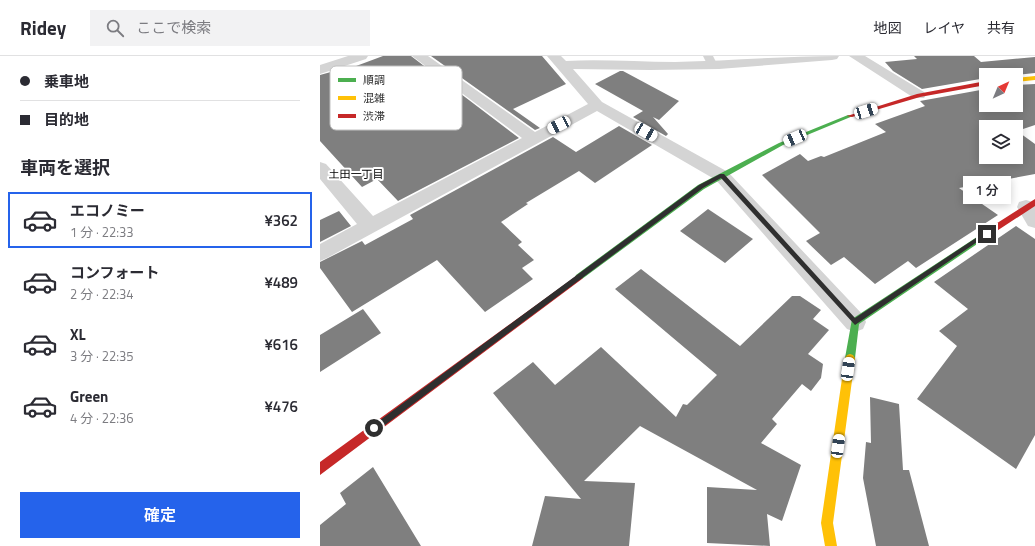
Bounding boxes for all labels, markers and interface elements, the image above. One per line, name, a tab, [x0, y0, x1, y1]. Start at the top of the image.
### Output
search box	[90, 10, 370, 46]
text: Ridey	[20, 13, 66, 42]
text: ここで検索	[136, 16, 211, 39]
icon: search	[104, 17, 126, 39]
text: 地図	[873, 17, 901, 38]
text: レイヤ	[923, 17, 965, 38]
text: 共有	[987, 17, 1015, 38]
legend	[330, 66, 462, 130]
north arrow	[979, 68, 1023, 112]
map controls	[979, 68, 1023, 164]
text: 乗車地	[44, 70, 89, 93]
text: 順調	[363, 72, 385, 88]
text: 混雑	[363, 90, 385, 106]
car	[853, 102, 879, 120]
text: 目的地	[44, 108, 89, 131]
text: 渋滞	[363, 108, 385, 124]
car	[546, 114, 572, 136]
button: layers	[979, 120, 1023, 164]
car	[633, 121, 659, 143]
car	[782, 128, 808, 148]
text: 車両を選択	[20, 154, 110, 181]
district label: 土田一丁目	[329, 166, 384, 182]
callout: 1 分	[963, 176, 1011, 204]
text: 1 分	[975, 180, 999, 200]
text: エコノミー	[70, 199, 145, 222]
icon: car	[22, 202, 58, 238]
text: ¥362	[264, 209, 298, 232]
text: 1 分 · 22:33	[70, 222, 134, 242]
route end	[978, 225, 996, 243]
text: コンフォート	[70, 261, 160, 284]
icon: car	[22, 264, 58, 300]
text: ¥489	[264, 271, 298, 294]
text: 2 分 · 22:34	[70, 284, 134, 304]
text: XL	[70, 323, 86, 346]
icon: car	[22, 326, 58, 362]
text: ¥616	[264, 333, 298, 356]
text: 3 分 · 22:35	[70, 346, 134, 366]
car	[840, 356, 856, 382]
text: Green	[70, 385, 108, 408]
icon: car	[22, 388, 58, 424]
text: ¥476	[264, 395, 298, 418]
text: 4 分 · 22:36	[70, 408, 134, 428]
route start	[365, 419, 383, 437]
car	[830, 433, 846, 459]
button: 確定	[20, 492, 300, 538]

